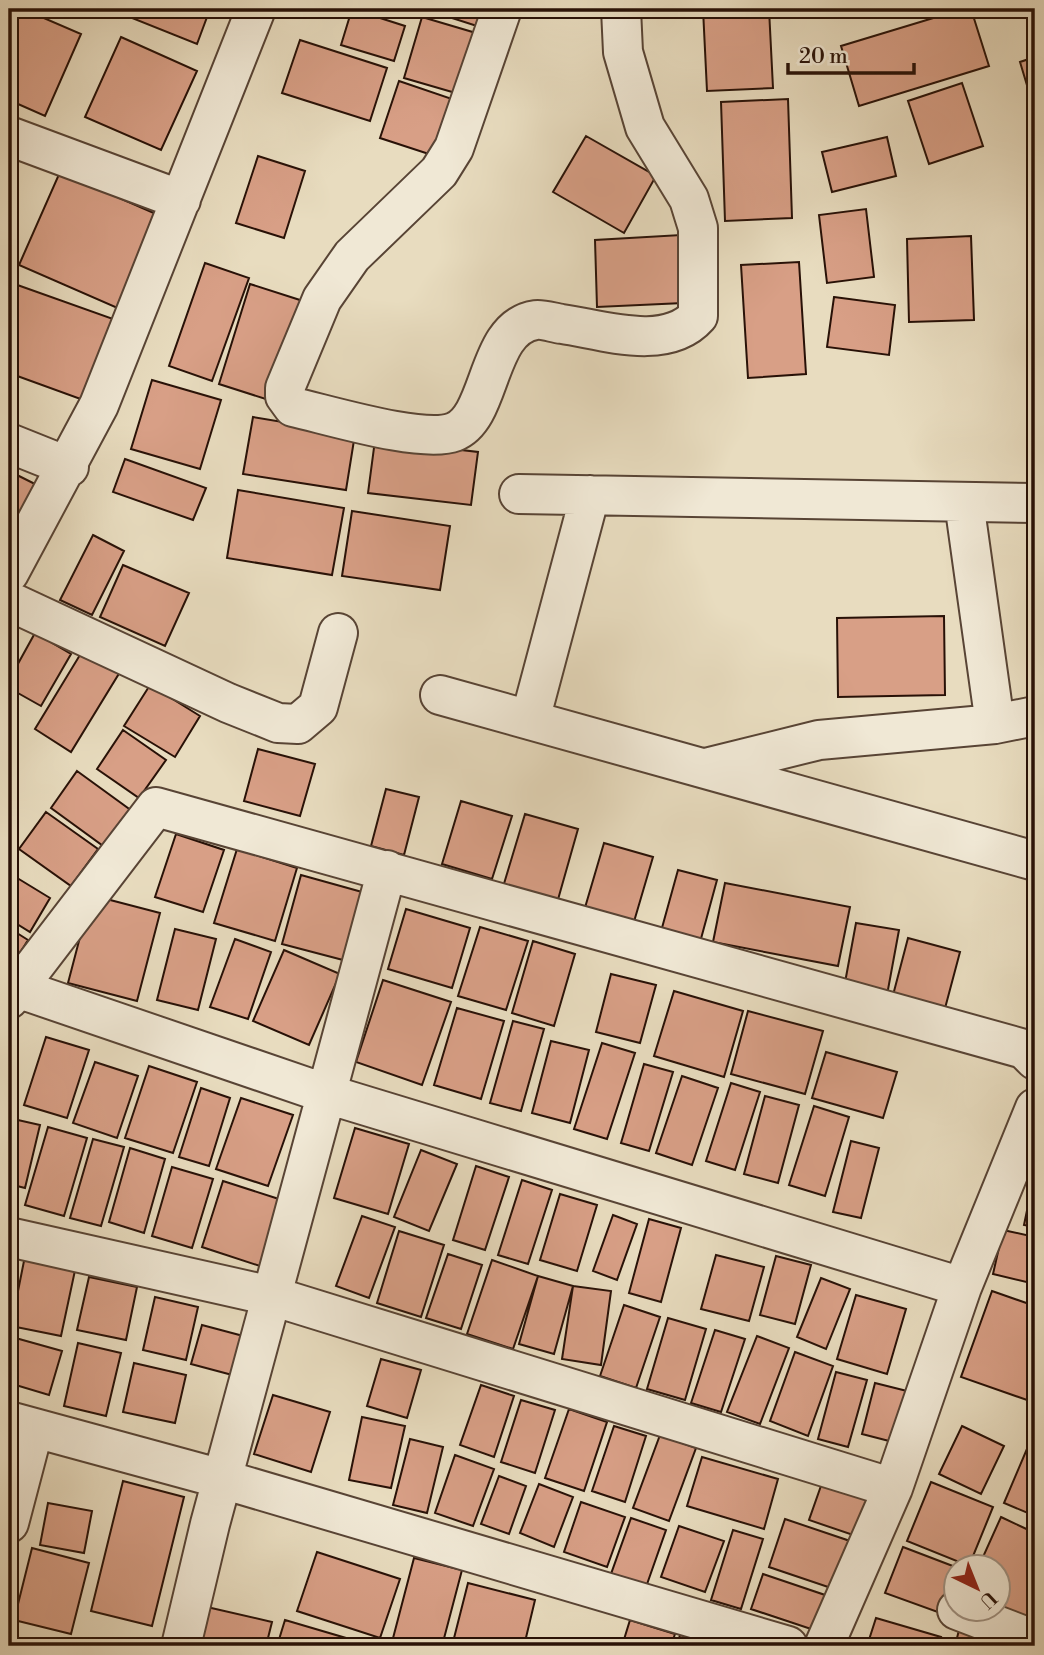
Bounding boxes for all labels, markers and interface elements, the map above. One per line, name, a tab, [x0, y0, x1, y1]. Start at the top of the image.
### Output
scale bar	[788, 32, 914, 76]
text: 20 m	[799, 44, 848, 70]
north arrow	[942, 1554, 1012, 1624]
text: U	[974, 1586, 1001, 1614]

